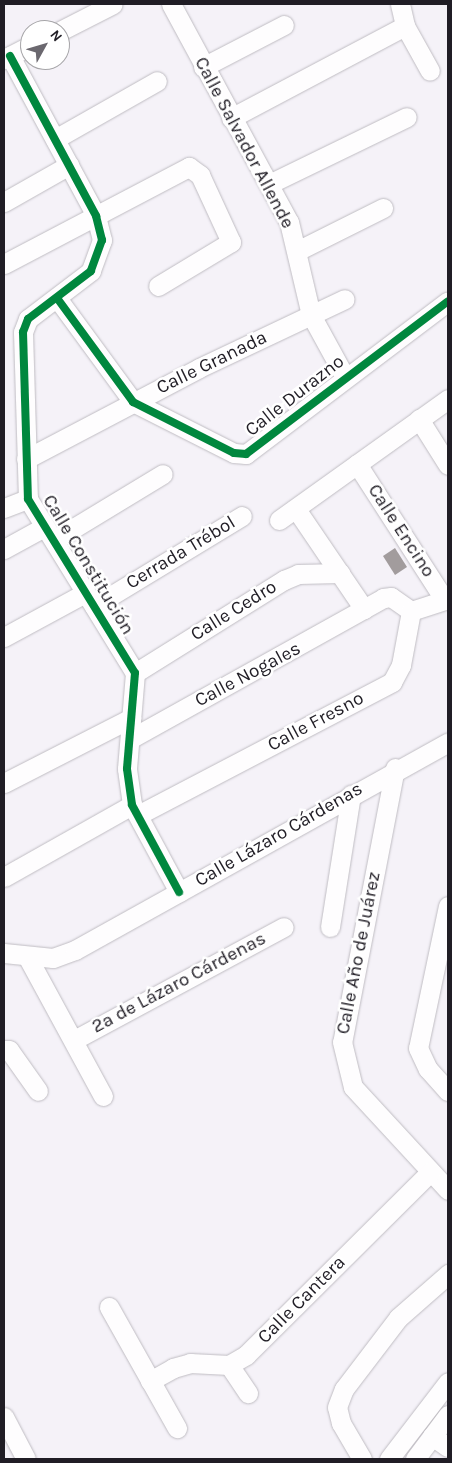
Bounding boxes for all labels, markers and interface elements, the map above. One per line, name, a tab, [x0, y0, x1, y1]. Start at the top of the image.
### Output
north arrow	[20, 20, 70, 70]
text: N	[46, 27, 66, 45]
street label: Calle Salvador Allende	[189, 53, 299, 233]
street label: Calle Granada	[153, 326, 271, 400]
street label: Calle Durazno	[241, 350, 349, 442]
street label: Calle Encino	[362, 480, 440, 582]
street label: Calle Constitución	[37, 491, 139, 639]
street label: Cerrada Trébol	[122, 511, 240, 595]
street label: Calle Cedro	[187, 576, 281, 646]
street label: Calle Nogales	[191, 638, 305, 712]
street label: Calle Fresno	[264, 687, 368, 757]
street label: Calle Lázaro Cárdenas	[191, 778, 367, 892]
street label: Calle Año de Juárez	[332, 870, 386, 1036]
street label: 2ª de Lázaro Cárdenas	[88, 927, 270, 1039]
street label: Calle Cantera	[253, 1251, 351, 1349]

